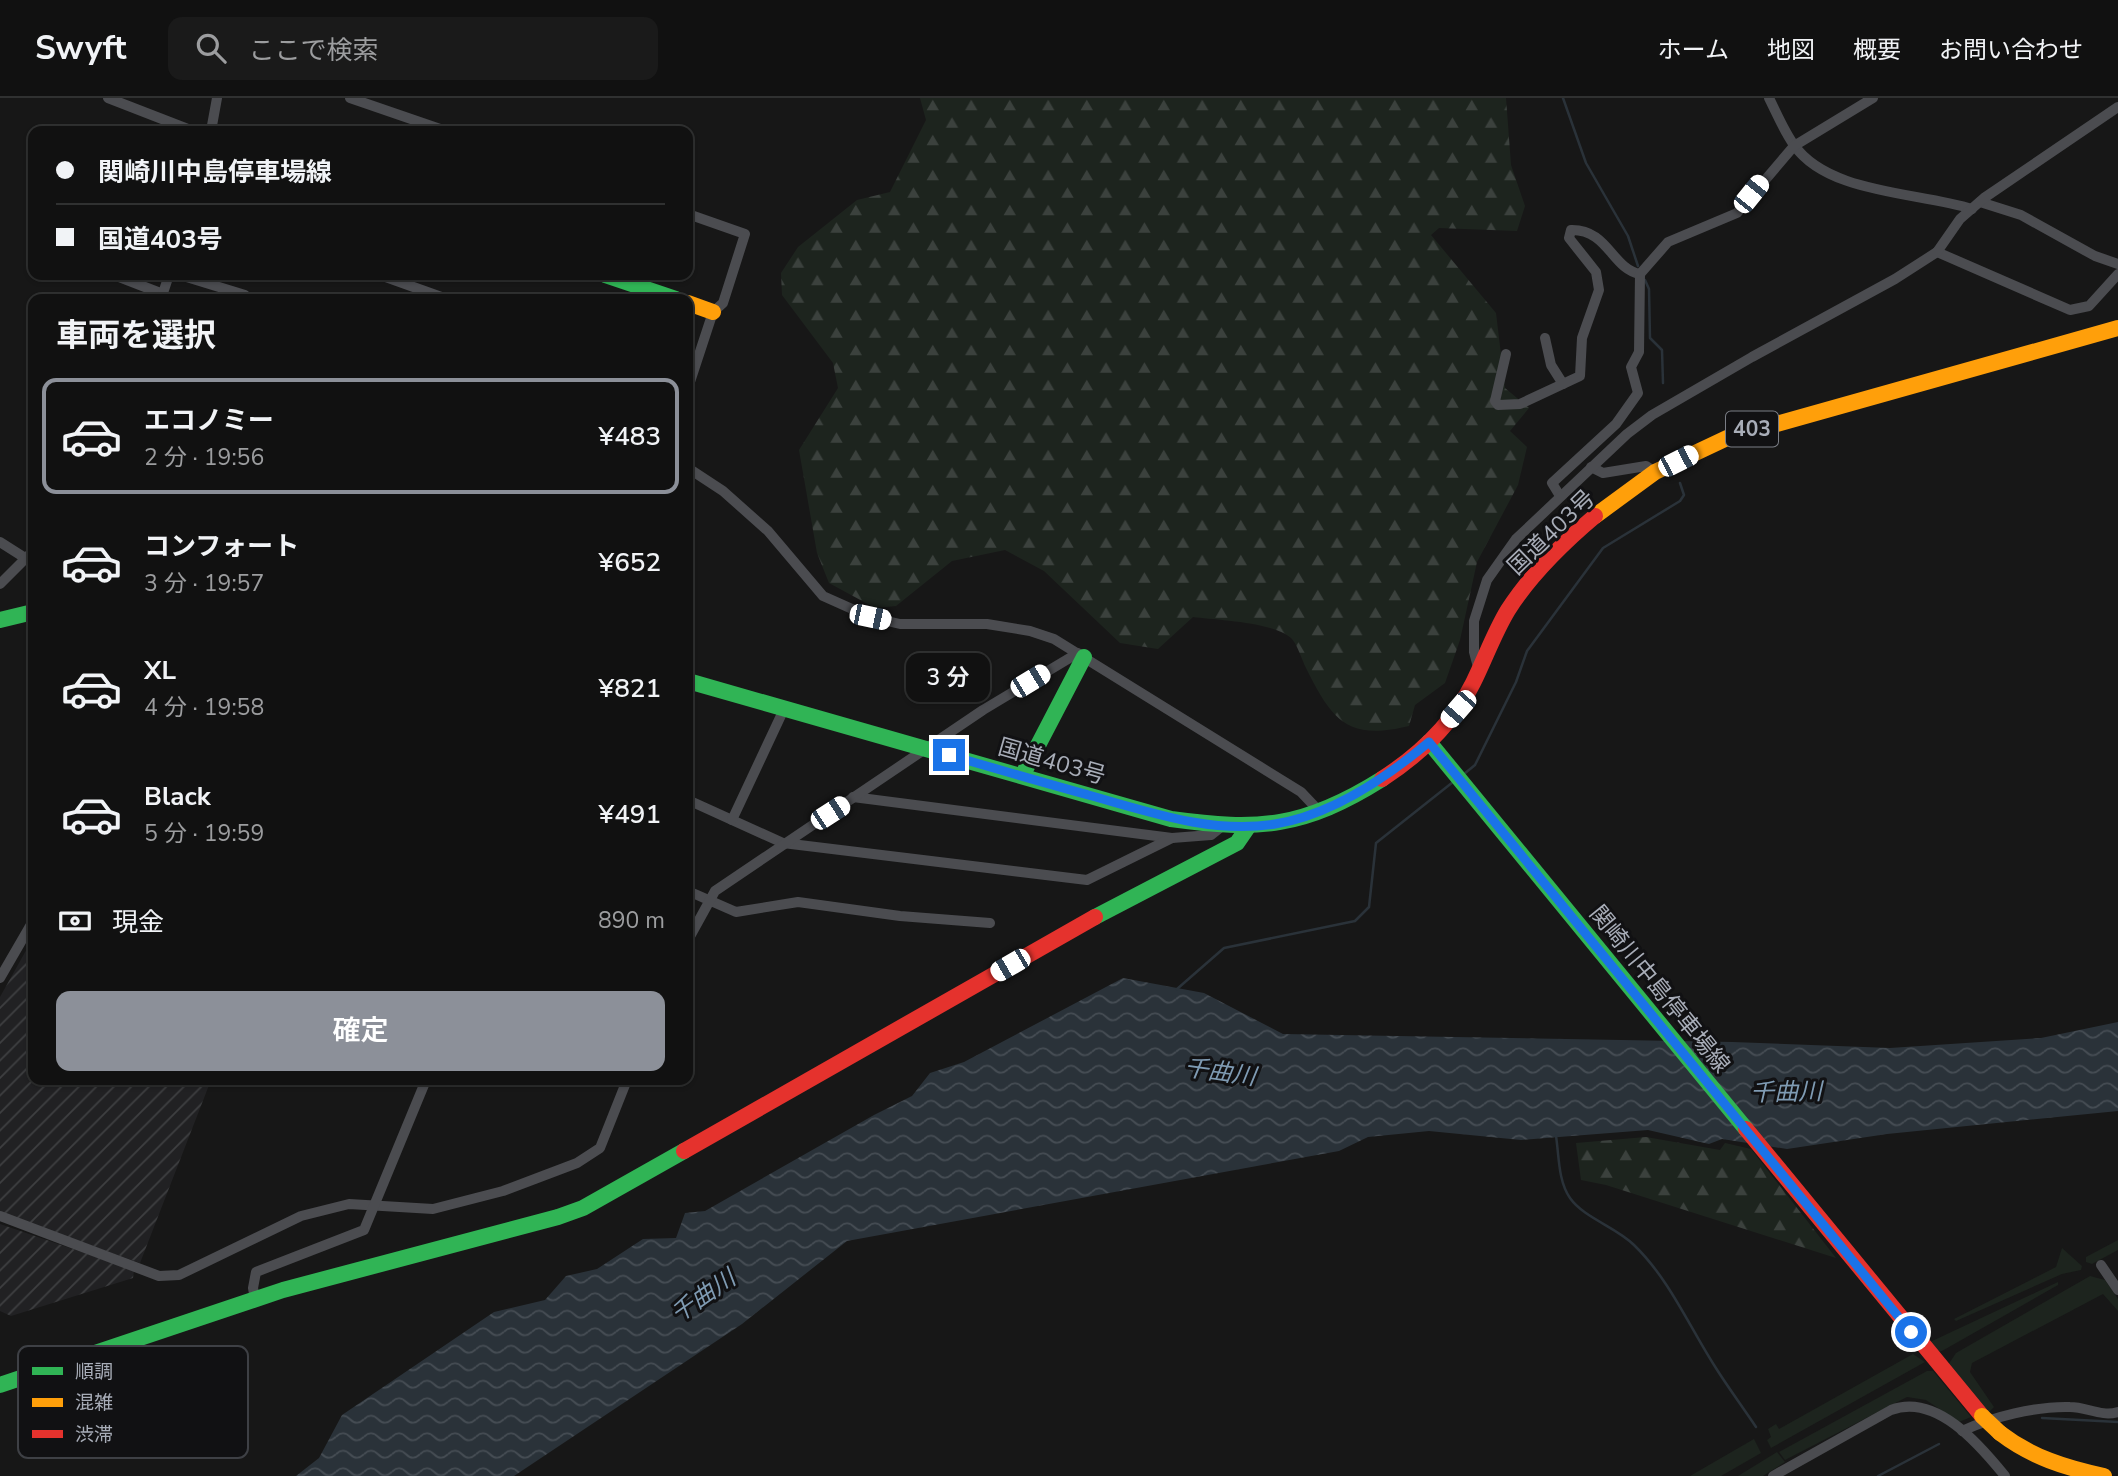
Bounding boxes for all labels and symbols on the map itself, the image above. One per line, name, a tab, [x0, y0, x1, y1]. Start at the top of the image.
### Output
car	[1730, 171, 1773, 217]
road number: 403	[1726, 412, 1778, 446]
car	[1655, 442, 1702, 480]
street label: 国道403号	[1501, 483, 1602, 582]
car	[848, 602, 893, 632]
callout: 3 分	[907, 654, 991, 702]
car	[1007, 661, 1054, 701]
car	[1437, 686, 1480, 732]
street label: 国道403号	[995, 731, 1109, 792]
route end	[933, 739, 965, 771]
car	[807, 793, 854, 833]
street label: 関崎川中島停車場線	[1582, 899, 1737, 1080]
car	[987, 945, 1034, 985]
water label: 千曲川	[1182, 1051, 1261, 1093]
water label: 千曲川	[1750, 1075, 1825, 1109]
water label: 千曲川	[664, 1261, 744, 1330]
route start	[1895, 1316, 1927, 1348]
legend	[18, 1346, 248, 1458]
text: 順調	[75, 1359, 113, 1385]
text: 混雑	[75, 1390, 113, 1416]
text: 渋滞	[75, 1422, 113, 1448]

